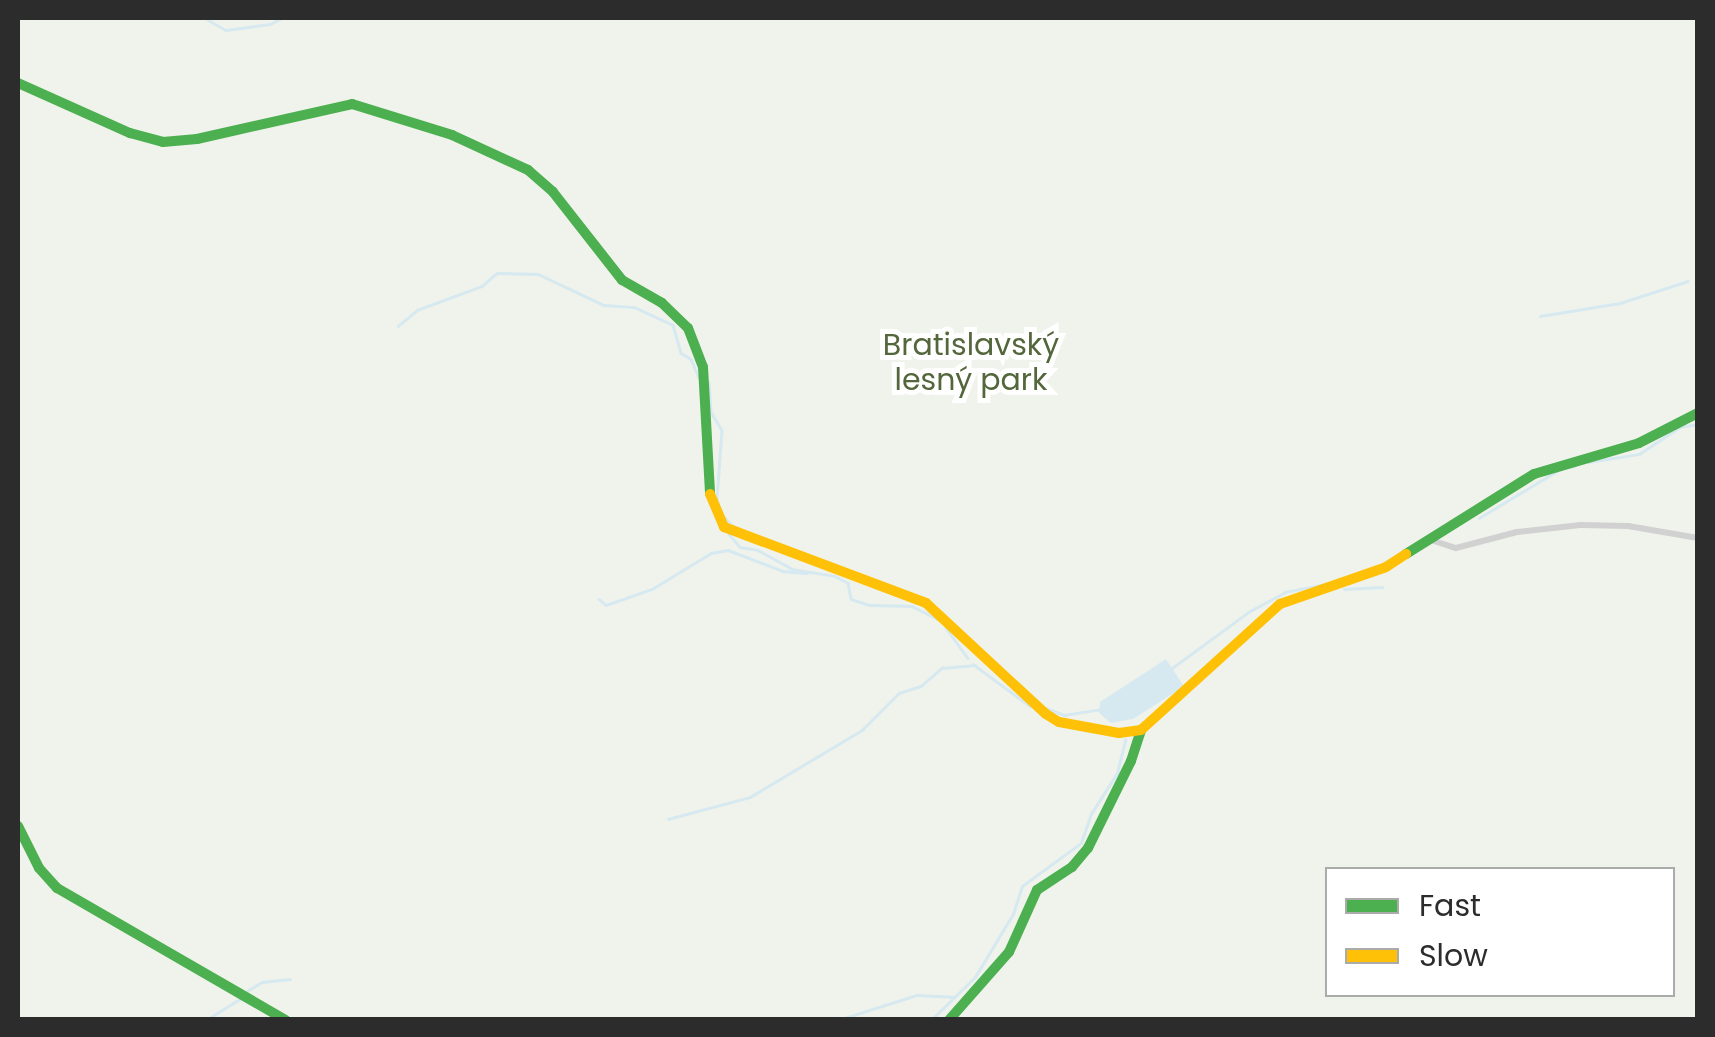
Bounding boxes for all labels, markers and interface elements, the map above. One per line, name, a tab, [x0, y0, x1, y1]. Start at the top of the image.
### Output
park label: Bratislavský lesný park	[883, 327, 1059, 398]
legend	[1325, 867, 1675, 997]
text: Fast	[1419, 884, 1481, 927]
text: Slow	[1419, 934, 1488, 977]

